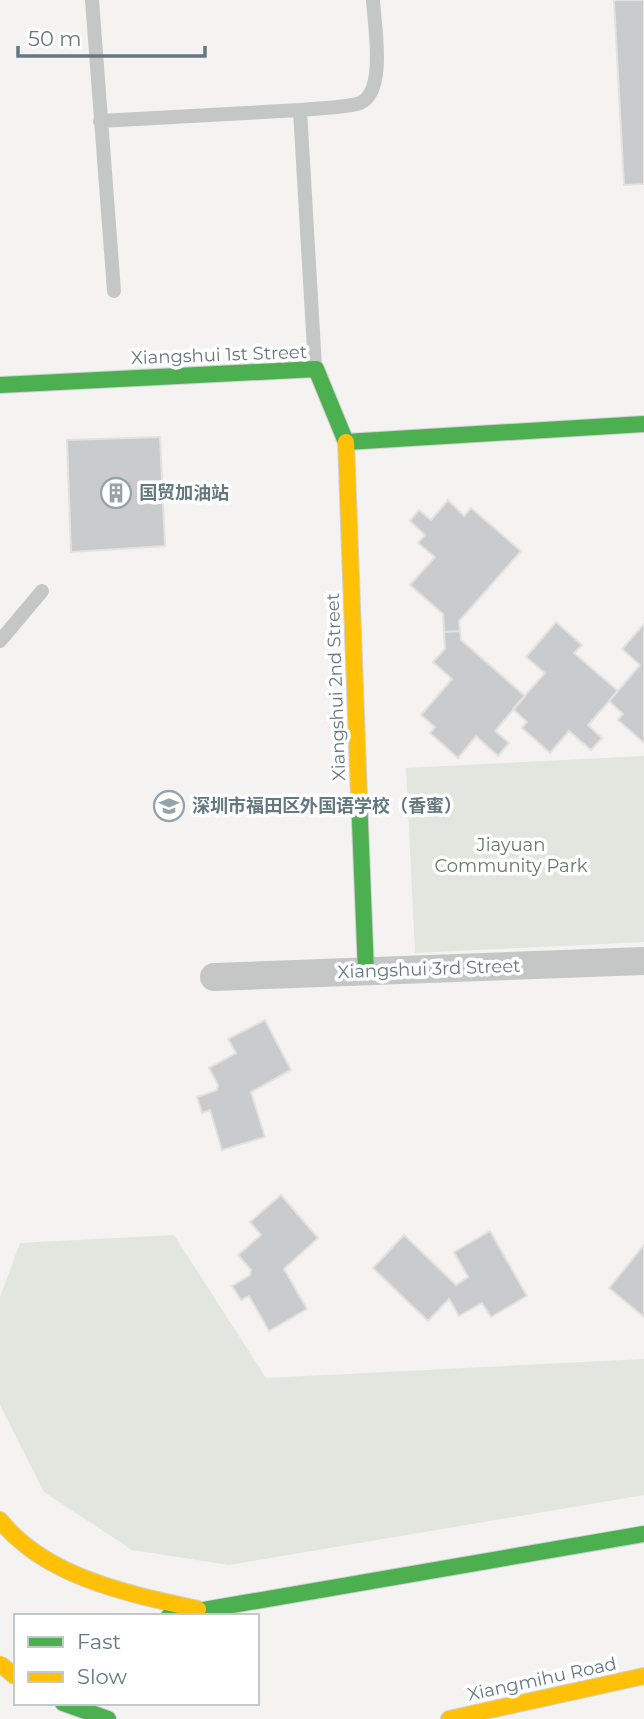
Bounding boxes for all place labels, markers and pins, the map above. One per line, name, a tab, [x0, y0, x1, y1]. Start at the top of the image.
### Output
building icon: 国贸加油站	[99, 476, 133, 510]
place label: 国贸加油站	[139, 482, 229, 504]
school or university icon: 深圳市福田区外国语学校（香蜜）	[152, 789, 186, 823]
place label: 深圳市福田区外国语学校（香蜜）	[192, 795, 462, 817]

